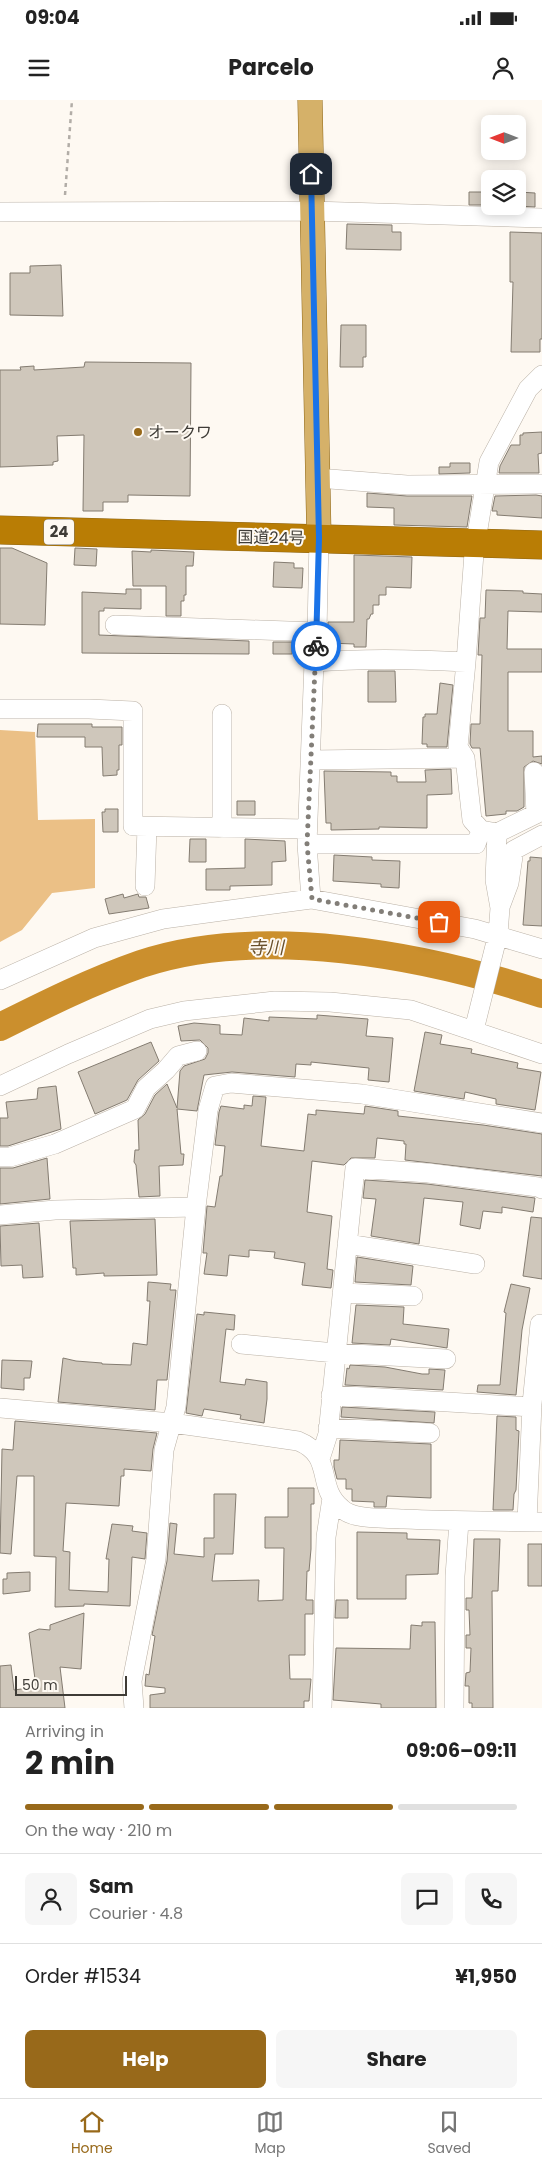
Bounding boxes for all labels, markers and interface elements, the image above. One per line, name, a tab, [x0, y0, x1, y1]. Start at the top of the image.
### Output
text: 09:04	[25, 4, 80, 31]
text: Parcelo	[228, 52, 314, 83]
icon: menu	[25, 54, 53, 82]
icon: person	[489, 54, 517, 82]
north arrow	[481, 115, 526, 160]
map controls	[481, 115, 526, 215]
pin	[290, 153, 332, 195]
icon: home	[297, 160, 325, 188]
button: layers	[481, 170, 526, 215]
place label: オークワ	[148, 421, 212, 444]
marker: オークワ	[132, 426, 144, 438]
road number: 24	[44, 520, 74, 544]
street label: 国道24号	[237, 525, 305, 550]
courier	[291, 621, 341, 671]
icon: bike	[302, 632, 330, 660]
pin	[418, 901, 460, 943]
icon: bag	[425, 908, 453, 936]
water label: 寺川	[248, 935, 286, 960]
scale bar	[15, 1673, 128, 1696]
text: 50 m	[22, 1675, 58, 1695]
text: Arriving in	[25, 1720, 104, 1743]
text: 09:06–09:11	[406, 1737, 517, 1764]
text: 2 min	[25, 1740, 115, 1785]
text: On the way · 210 m	[25, 1819, 172, 1842]
button: person	[25, 1873, 77, 1925]
text: Sam	[89, 1873, 134, 1900]
button: chat	[401, 1873, 453, 1925]
button: phone	[465, 1873, 517, 1925]
text: Courier · 4.8	[89, 1902, 183, 1925]
text: Order #1534	[25, 1963, 141, 1990]
text: ¥1,950	[455, 1963, 517, 1990]
button: Help	[25, 2030, 266, 2088]
button: Share	[276, 2030, 517, 2088]
tab: Home	[71, 2108, 113, 2159]
tab: Map	[255, 2108, 286, 2159]
tab: Saved	[427, 2108, 471, 2159]

